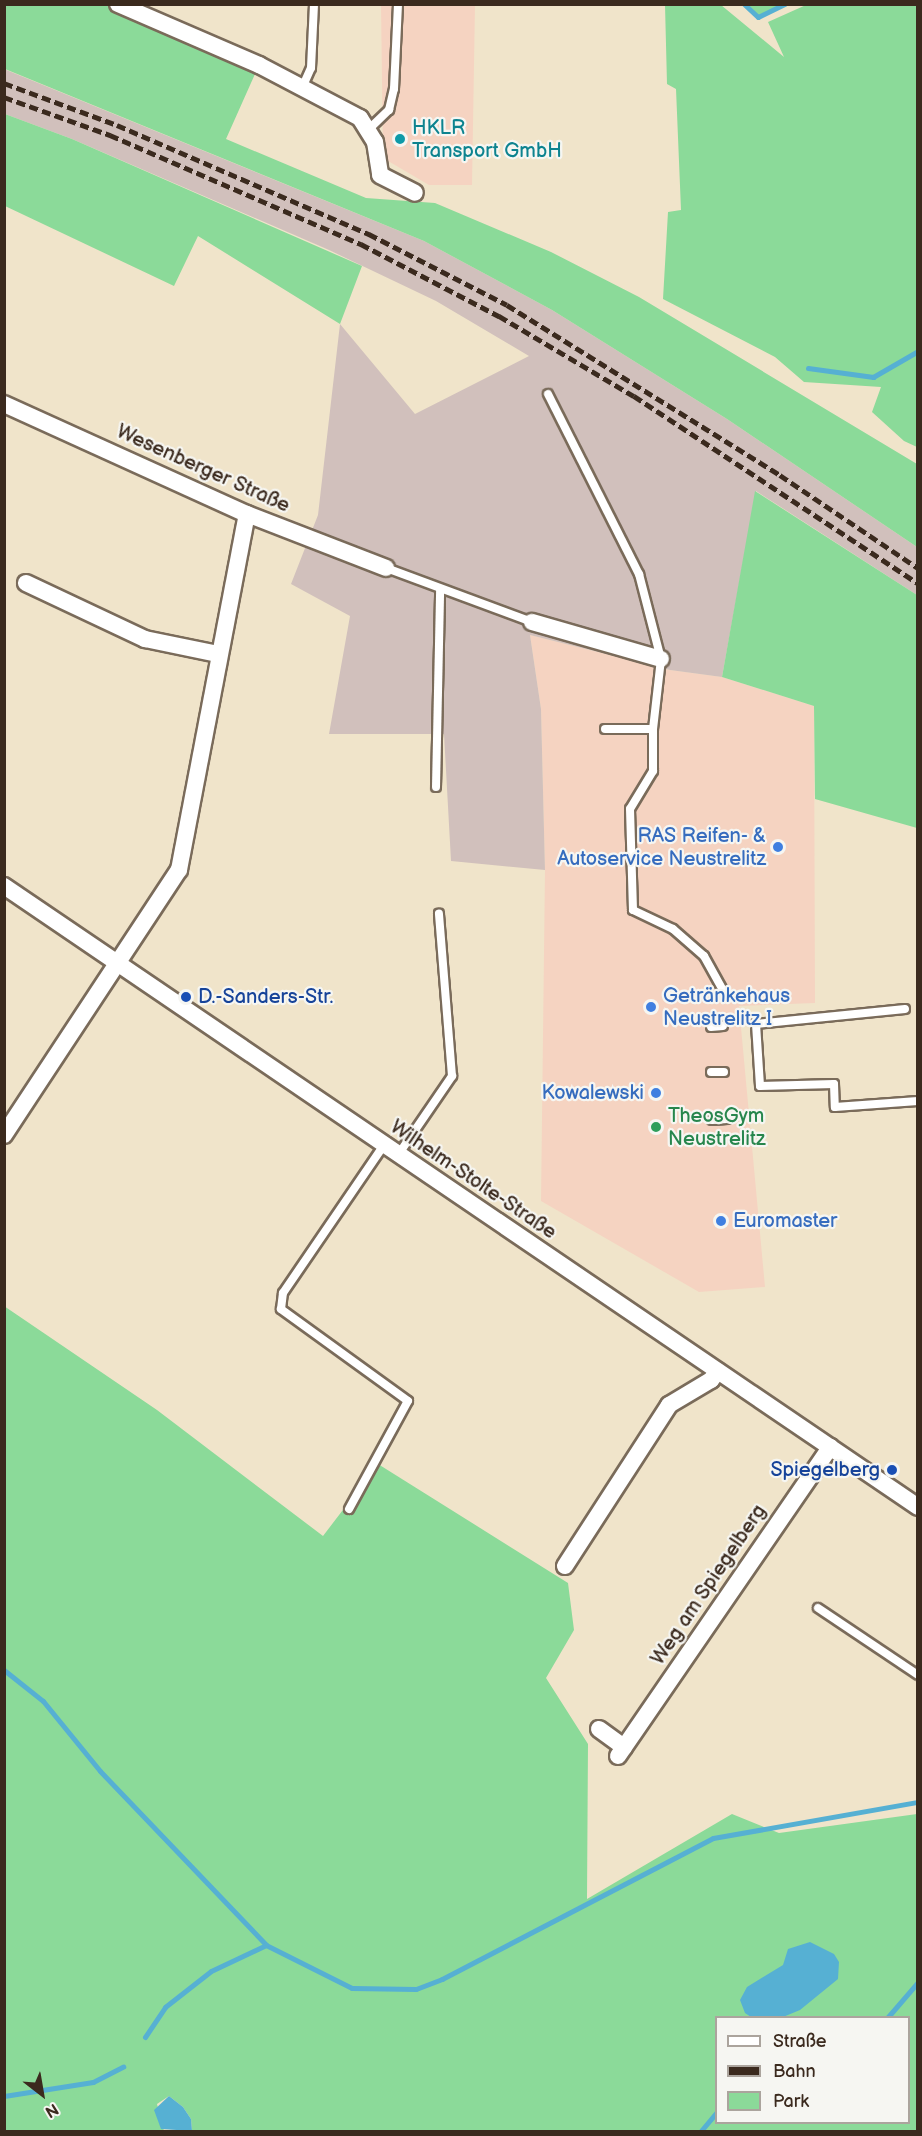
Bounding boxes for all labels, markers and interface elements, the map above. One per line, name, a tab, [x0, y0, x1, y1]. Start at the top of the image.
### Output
place label: HKLR Transport GmbH	[412, 116, 562, 163]
marker: HKLR Transport GmbH	[393, 132, 407, 146]
street label: Wesenberger Straße	[112, 420, 294, 518]
place label: RAS Reifen- & Autoservice Neustrelitz	[557, 824, 766, 871]
marker: RAS Reifen- & Autoservice Neustrelitz	[771, 840, 785, 854]
place label: Getränkehaus Neustrelitz I	[663, 984, 790, 1031]
place label: D.-Sanders-Str.	[198, 985, 333, 1009]
marker: D.-Sanders-Str.	[179, 990, 193, 1004]
marker: Getränkehaus Neustrelitz I	[644, 1000, 658, 1014]
place label: Kowalewski	[542, 1081, 644, 1105]
marker: Kowalewski	[649, 1086, 663, 1100]
place label: TheosGym Neustrelitz	[668, 1104, 766, 1151]
street label: Wilhelm-Stolte-Straße	[385, 1115, 561, 1245]
marker: TheosGym Neustrelitz	[649, 1120, 663, 1134]
place label: Euromaster	[733, 1209, 837, 1233]
marker: Euromaster	[714, 1214, 728, 1228]
place label: Spiegelberg	[770, 1458, 880, 1482]
marker: Spiegelberg	[885, 1463, 899, 1477]
street label: Weg am Spiegelberg	[646, 1500, 772, 1670]
legend	[715, 2016, 910, 2124]
text: Straße	[773, 2031, 826, 2052]
text: Bahn	[773, 2061, 816, 2082]
north arrow	[12, 2064, 72, 2124]
text: Park	[773, 2091, 809, 2112]
text: N	[41, 2099, 62, 2121]

